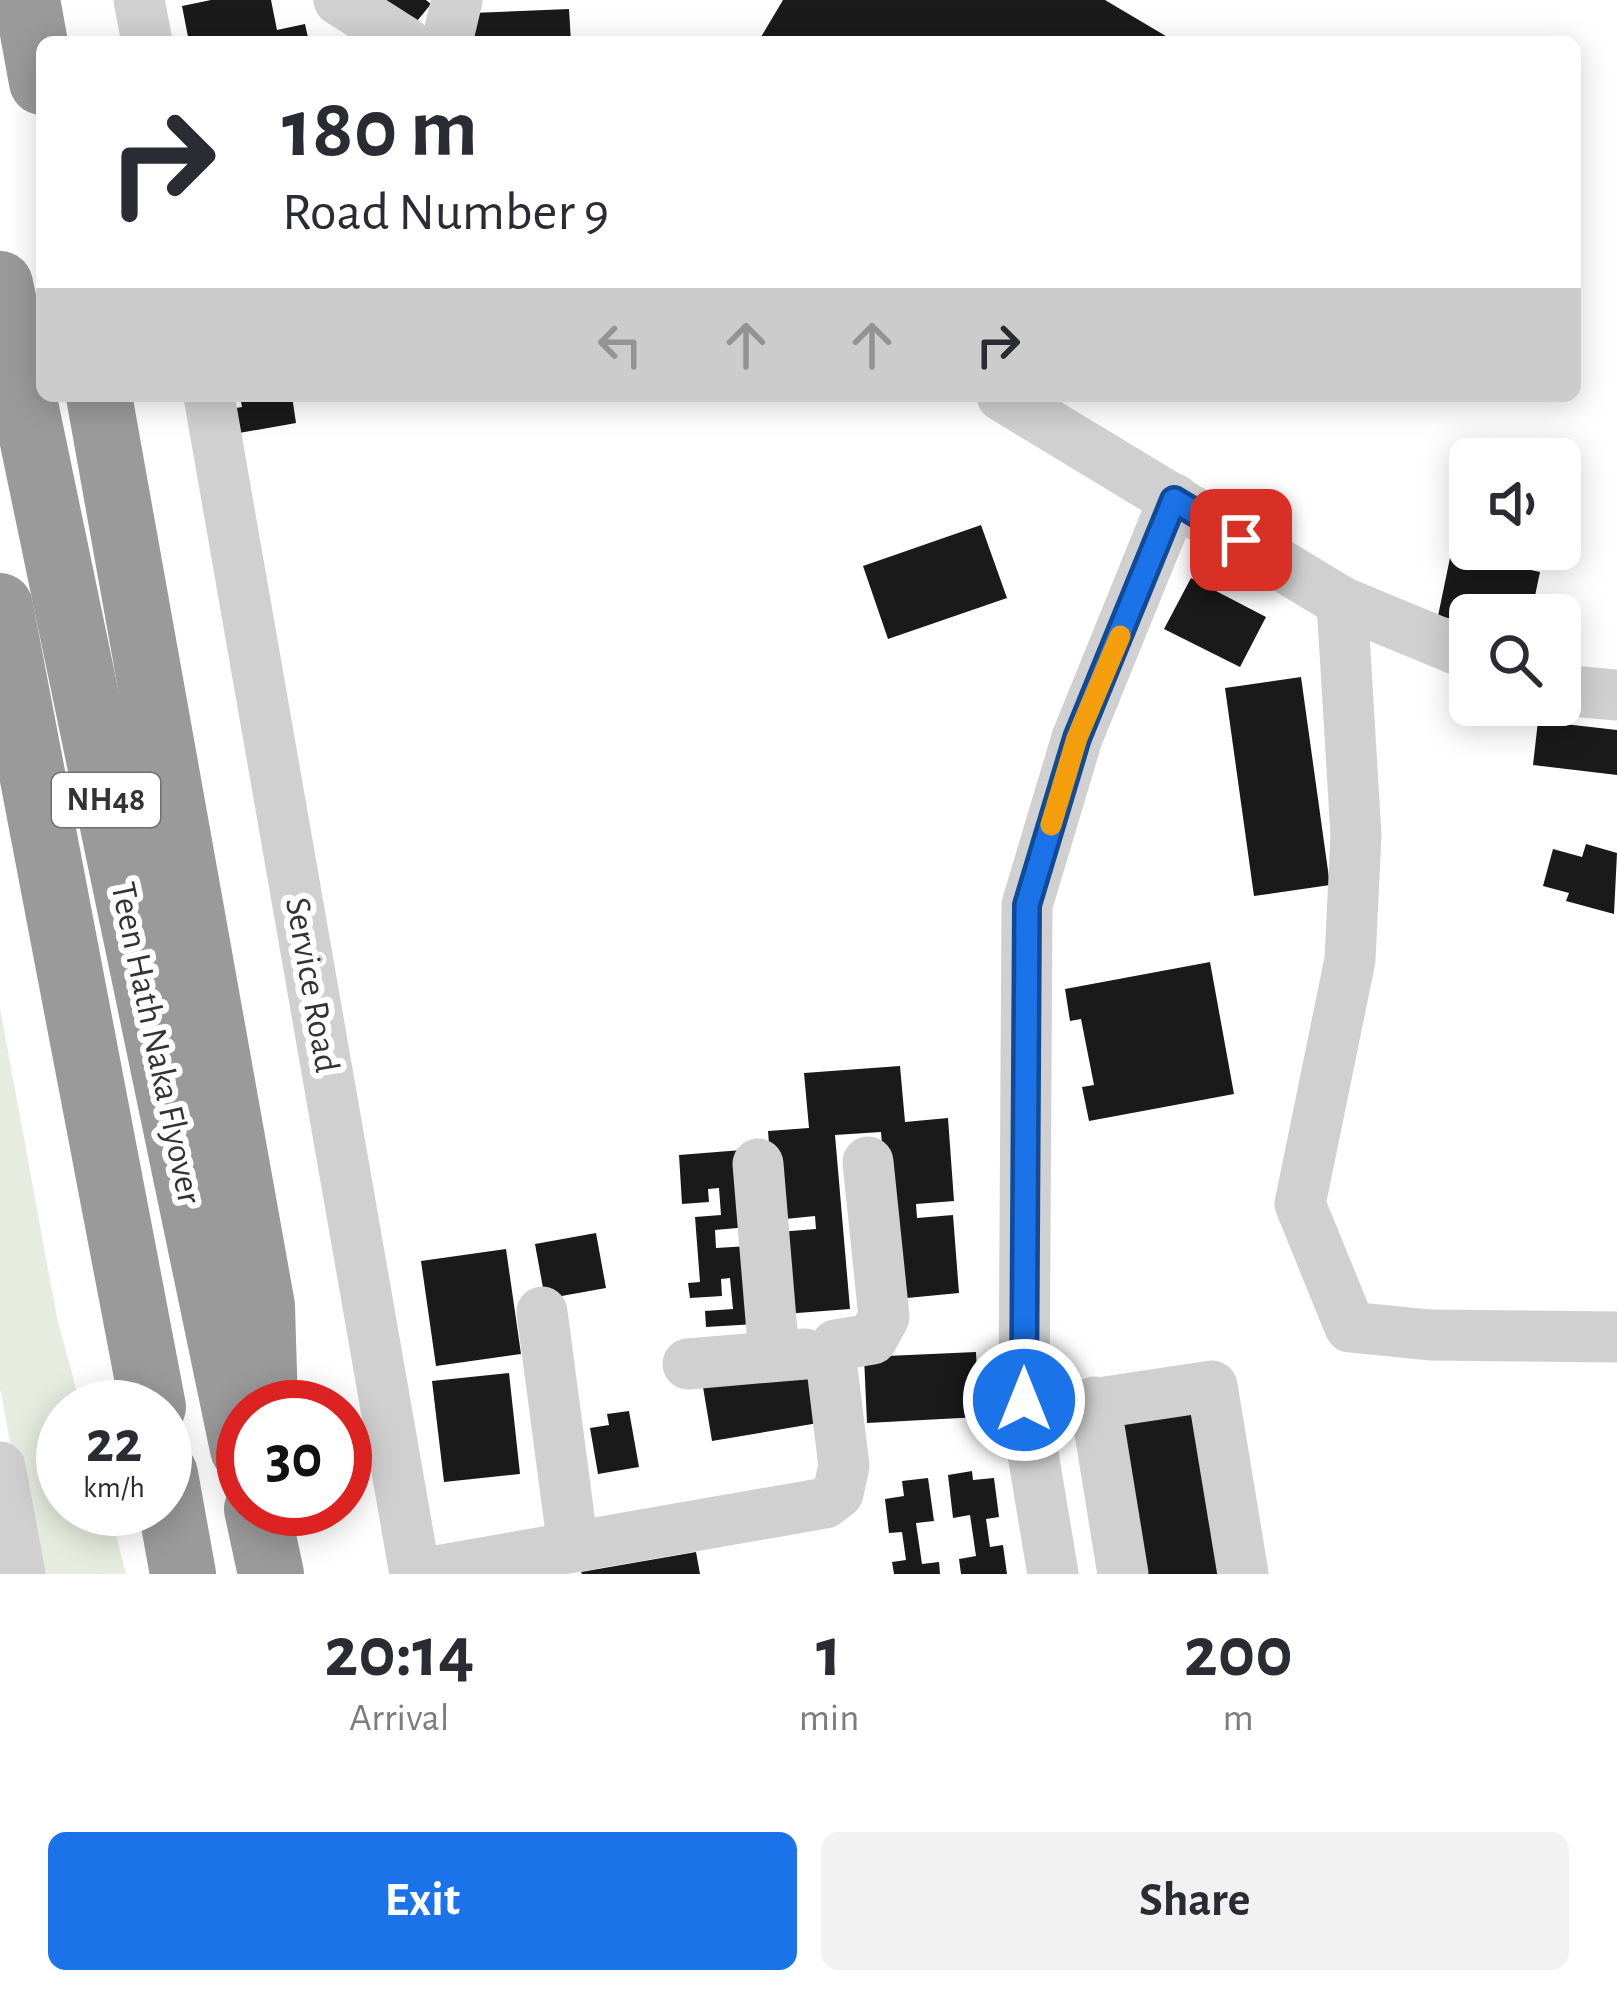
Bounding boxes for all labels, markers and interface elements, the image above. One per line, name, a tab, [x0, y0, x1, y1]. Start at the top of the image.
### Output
icon: right	[84, 84, 240, 240]
text: 180 m	[282, 88, 478, 172]
text: Road Number 9	[282, 186, 609, 240]
icon: left	[587, 312, 653, 378]
icon: ahead	[713, 312, 779, 378]
icon: ahead	[839, 312, 905, 378]
icon: right	[965, 312, 1031, 378]
map controls	[1449, 438, 1581, 726]
button: sound	[1449, 438, 1581, 570]
pin	[1190, 489, 1292, 591]
icon: arrive	[1208, 507, 1274, 573]
button: search	[1449, 594, 1581, 726]
road number: NH48	[52, 773, 160, 827]
street label: Teen Hath Naka Flyover	[104, 879, 208, 1207]
street label: Service Road	[279, 895, 345, 1075]
position arrow	[961, 1337, 1087, 1463]
speed limit sign: 30	[216, 1380, 372, 1536]
text: 22	[86, 1413, 142, 1473]
text: km/h	[83, 1473, 145, 1503]
text: 20:14	[324, 1617, 474, 1689]
text: 1	[816, 1617, 842, 1689]
text: 200	[1184, 1617, 1293, 1689]
text: Arrival	[349, 1699, 449, 1738]
text: min	[799, 1699, 859, 1738]
text: m	[1223, 1699, 1254, 1738]
button: Exit	[48, 1832, 797, 1970]
button: Share	[821, 1832, 1569, 1970]

